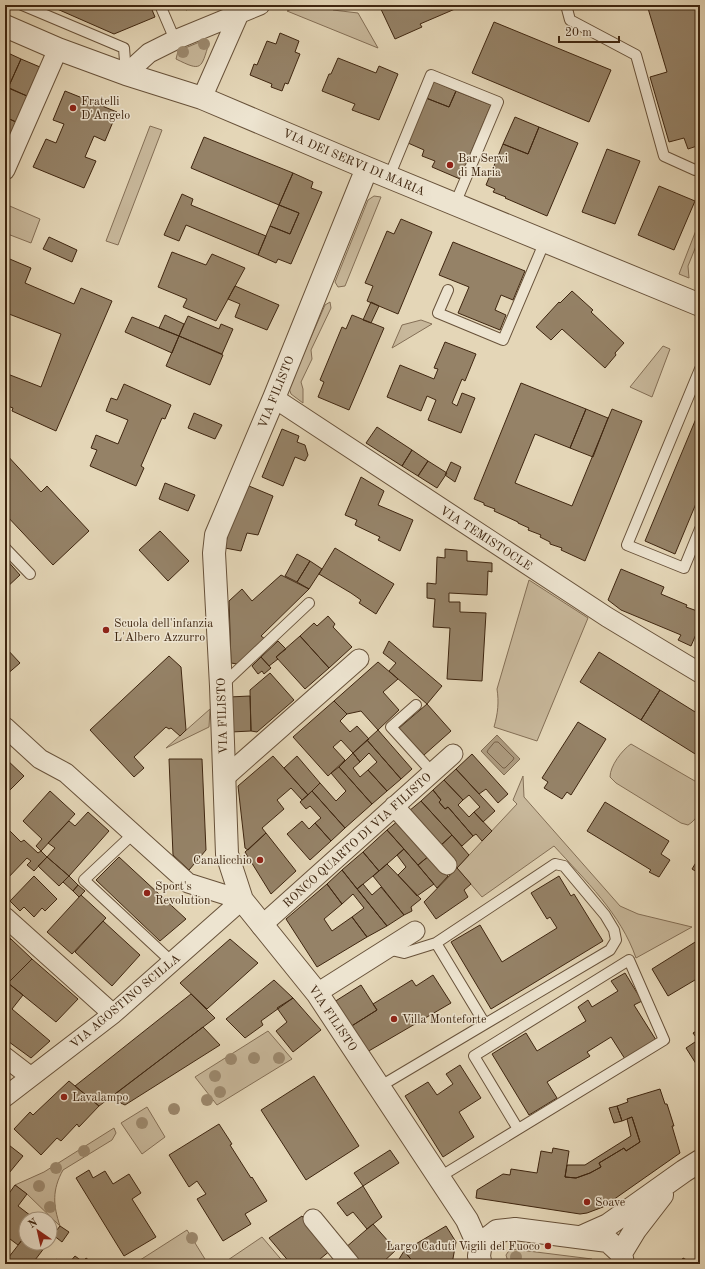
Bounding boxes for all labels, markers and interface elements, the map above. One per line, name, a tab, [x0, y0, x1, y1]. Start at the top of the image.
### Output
scale bar	[559, 18, 619, 44]
text: 20 m	[565, 27, 592, 39]
place label: Fratelli D'Angelo	[81, 96, 130, 122]
marker: Fratelli D'Angelo	[68, 103, 78, 113]
street label: VIA DEI SERVI DI MARIA	[281, 127, 426, 198]
place label: Bar Servi di Maria	[458, 153, 508, 179]
marker: Bar Servi di Maria	[445, 160, 455, 170]
street label: VIA FILISTO	[257, 355, 297, 430]
street label: VIA TEMISTOCLE	[437, 505, 534, 573]
place label: Scuola dell'infanzia L'Albero Azzurro	[114, 618, 213, 644]
marker: Scuola dell'infanzia L'Albero Azzurro	[101, 625, 111, 635]
street label: VIA FILISTO	[216, 678, 230, 754]
street label: RONCO QUARTO DI VIA FILISTO	[281, 771, 434, 910]
place label: Canalicchio	[193, 855, 252, 867]
marker: Canalicchio	[255, 855, 265, 865]
place label: Sport's Revolution	[155, 881, 211, 907]
marker: Sport's Revolution	[142, 888, 152, 898]
street label: VIA AGOSTINO SCILLA	[68, 952, 183, 1051]
street label: VIA FILISTO	[306, 983, 359, 1054]
marker: Villa Monteforte	[389, 1014, 399, 1024]
place label: Villa Monteforte	[402, 1014, 487, 1026]
marker: Lavalampo	[59, 1092, 69, 1102]
place label: Lavalampo	[72, 1092, 128, 1104]
marker: Soave	[582, 1197, 592, 1207]
place label: Soave	[595, 1197, 626, 1209]
north arrow	[18, 1211, 58, 1251]
text: N	[27, 1217, 40, 1231]
place label: Largo Caduti Vigili del Fuoco	[386, 1241, 540, 1253]
marker: Largo Caduti Vigili del Fuoco	[543, 1241, 553, 1251]

